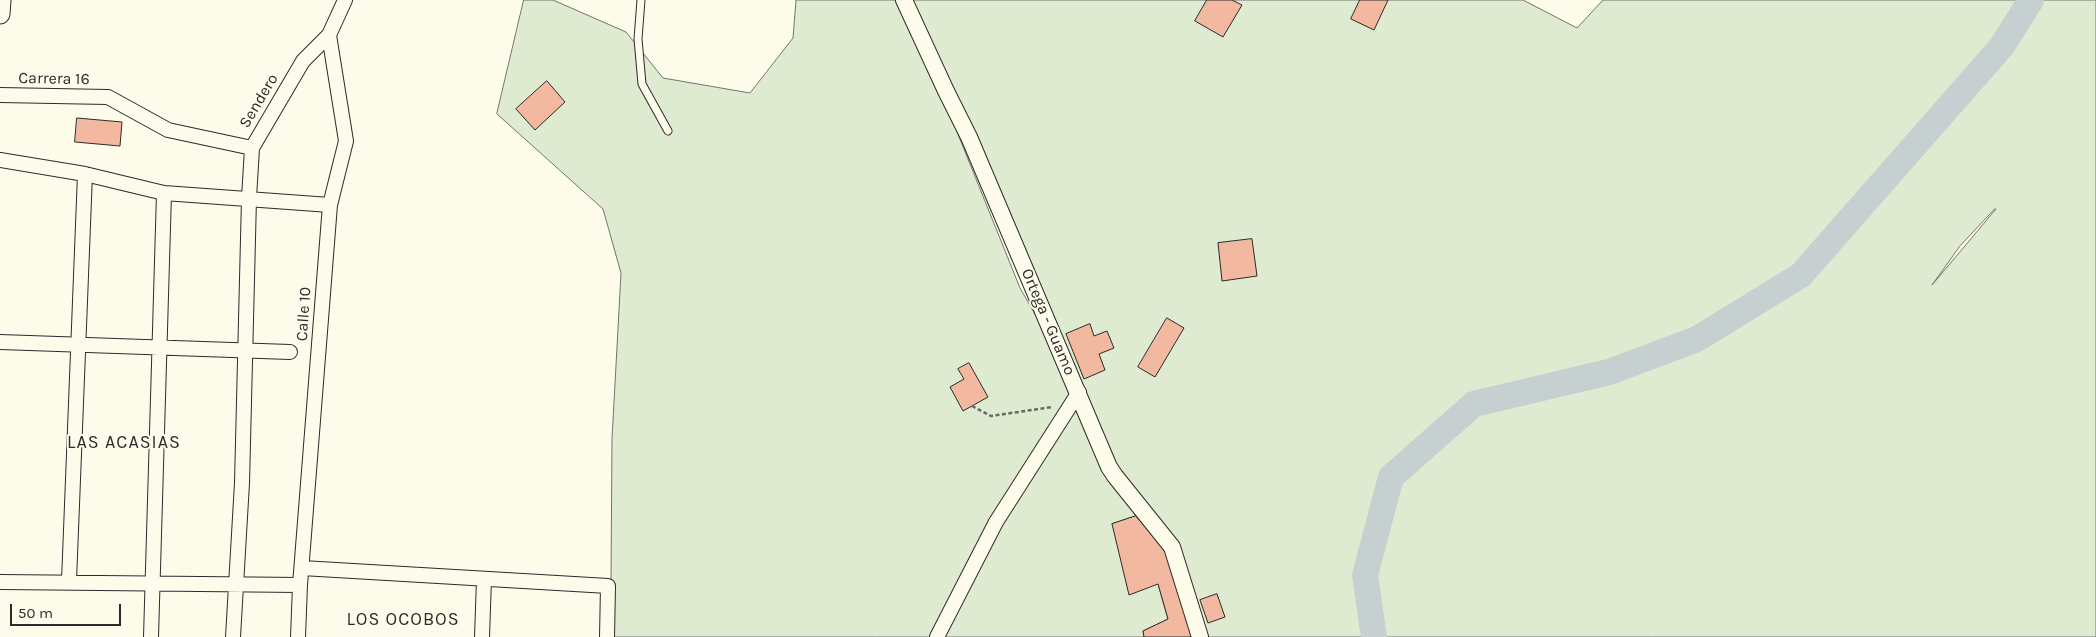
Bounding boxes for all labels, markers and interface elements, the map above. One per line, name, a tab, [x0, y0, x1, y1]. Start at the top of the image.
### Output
street label: Carrera 16	[18, 69, 90, 89]
street label: Sendero	[235, 70, 283, 132]
street label: Ortega - Guamo	[1017, 266, 1079, 378]
street label: Calle 10	[293, 286, 315, 342]
district label: LAS ACASIAS	[66, 432, 182, 454]
scale bar	[12, 594, 124, 626]
text: 50 m	[18, 604, 53, 622]
district label: LOS OCOBOS	[345, 609, 461, 631]

